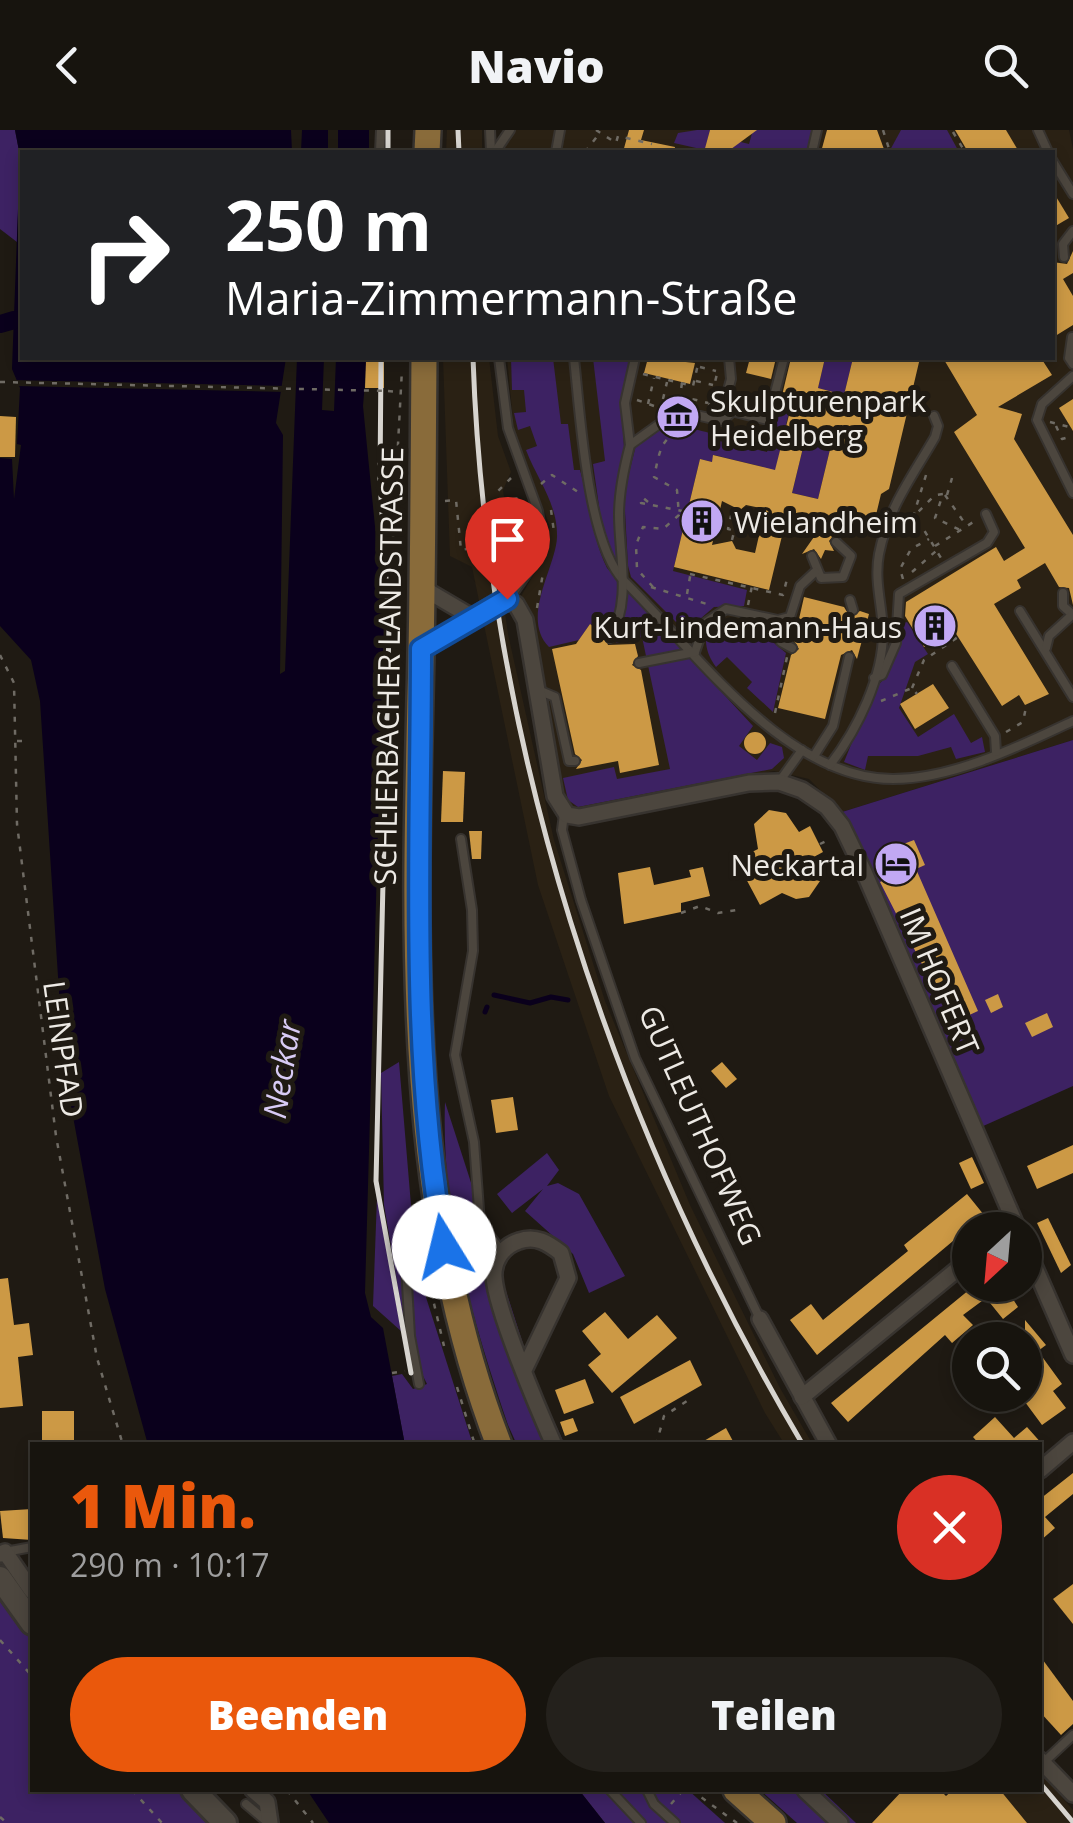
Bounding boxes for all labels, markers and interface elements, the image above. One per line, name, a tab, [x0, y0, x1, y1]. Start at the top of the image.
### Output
text: Navio	[468, 35, 605, 96]
icon: back	[40, 38, 95, 93]
icon: search	[978, 38, 1033, 93]
text: 250 m	[225, 176, 432, 272]
icon: right	[60, 190, 190, 320]
text: Maria-Zimmermann-Straße	[225, 267, 798, 328]
place label: Skulpturenpark Heidelberg	[710, 380, 926, 455]
museum icon: Skulpturenpark Heidelberg	[655, 394, 701, 440]
street label: SCHLIERBACHER LANDSTRASSE	[364, 447, 412, 885]
pin	[465, 497, 550, 600]
building icon: Wielandheim	[679, 498, 725, 544]
place label: Wielandheim	[734, 501, 918, 542]
icon: arrive	[480, 512, 535, 567]
building icon: Kurt-Lindemann-Haus	[912, 603, 958, 649]
place label: Kurt-Lindemann-Haus	[593, 606, 902, 647]
hotel icon: Neckartal	[873, 841, 919, 887]
place label: Neckartal	[731, 844, 864, 885]
street label: IM HOFERT	[891, 901, 989, 1061]
street label: LEINPFAD	[34, 978, 94, 1120]
street label: GUTLEUTHOFWEG	[630, 999, 772, 1251]
water label: Neckar	[252, 1015, 310, 1121]
position arrow	[392, 1195, 496, 1299]
north arrow	[952, 1212, 1042, 1302]
map controls	[952, 1212, 1042, 1412]
button: search	[952, 1322, 1042, 1412]
text: 1 Min.	[70, 1464, 256, 1546]
button: close	[897, 1475, 1002, 1580]
text: 290 m · 10:17	[70, 1543, 269, 1586]
button: Beenden	[70, 1657, 526, 1772]
button: Teilen	[546, 1657, 1002, 1772]

